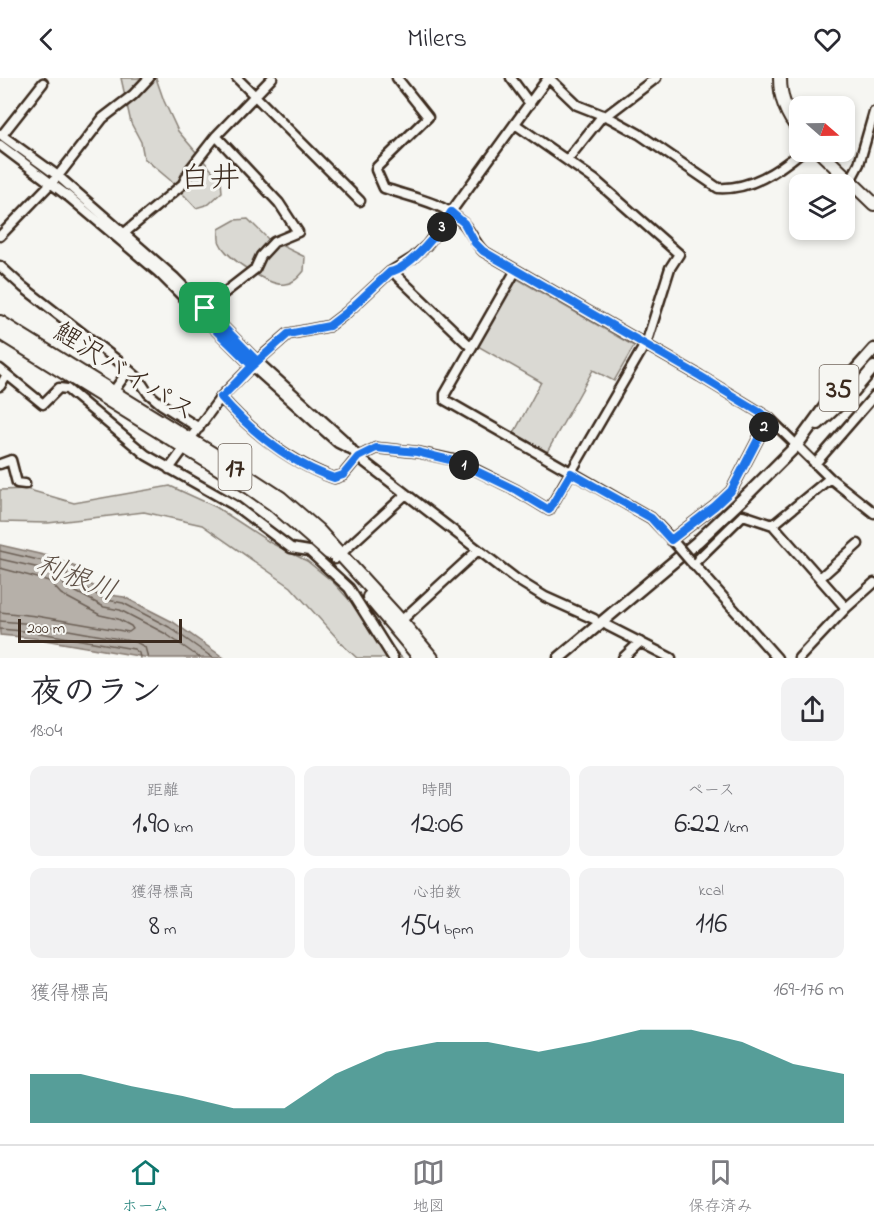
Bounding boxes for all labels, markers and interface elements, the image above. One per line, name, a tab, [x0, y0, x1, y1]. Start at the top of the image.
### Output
text: Milers	[407, 20, 467, 59]
icon: back	[30, 23, 63, 56]
icon: heart	[811, 23, 844, 56]
north arrow	[789, 96, 855, 162]
map controls	[789, 96, 855, 240]
district label: 白井	[180, 158, 240, 202]
button: layers	[789, 174, 855, 240]
pin: 3	[427, 212, 457, 242]
text: 3	[439, 215, 445, 239]
pin	[179, 282, 230, 333]
icon: arrive	[188, 291, 221, 324]
street label: 鯉沢バイパス	[45, 314, 202, 432]
road number: 35	[820, 365, 858, 411]
pin: 2	[749, 412, 779, 442]
text: 2	[760, 415, 768, 439]
road number: 17	[218, 444, 252, 490]
pin: 1	[449, 450, 479, 480]
text: 1	[461, 453, 467, 477]
water label: 利根川	[29, 545, 122, 613]
scale bar	[18, 616, 182, 644]
text: 200 m	[27, 617, 65, 641]
text: 夜のラン	[30, 670, 162, 718]
button: share	[781, 678, 844, 741]
text: 18:04	[30, 717, 62, 746]
text: 距離	[147, 779, 179, 803]
text: 時間	[421, 779, 453, 803]
text: ペース	[688, 779, 735, 803]
text: 1.90	[132, 803, 170, 847]
text: 12:06	[410, 803, 464, 847]
text: 6:22	[674, 803, 720, 847]
text: km	[170, 816, 193, 840]
text: /km	[720, 816, 748, 840]
text: kcal	[699, 879, 724, 903]
text: 獲得標高	[131, 881, 195, 905]
text: 心拍数	[413, 881, 461, 905]
text: 116	[695, 903, 727, 947]
text: 8	[149, 905, 160, 949]
text: 154	[401, 905, 440, 949]
text: m	[160, 918, 177, 942]
text: bpm	[440, 918, 473, 942]
text: 169–176 m	[773, 976, 844, 1005]
text: 獲得標高	[30, 980, 110, 1009]
tab: ホーム	[122, 1156, 169, 1219]
tab: 地図	[412, 1156, 445, 1219]
tab: 保存済み	[688, 1156, 752, 1219]

